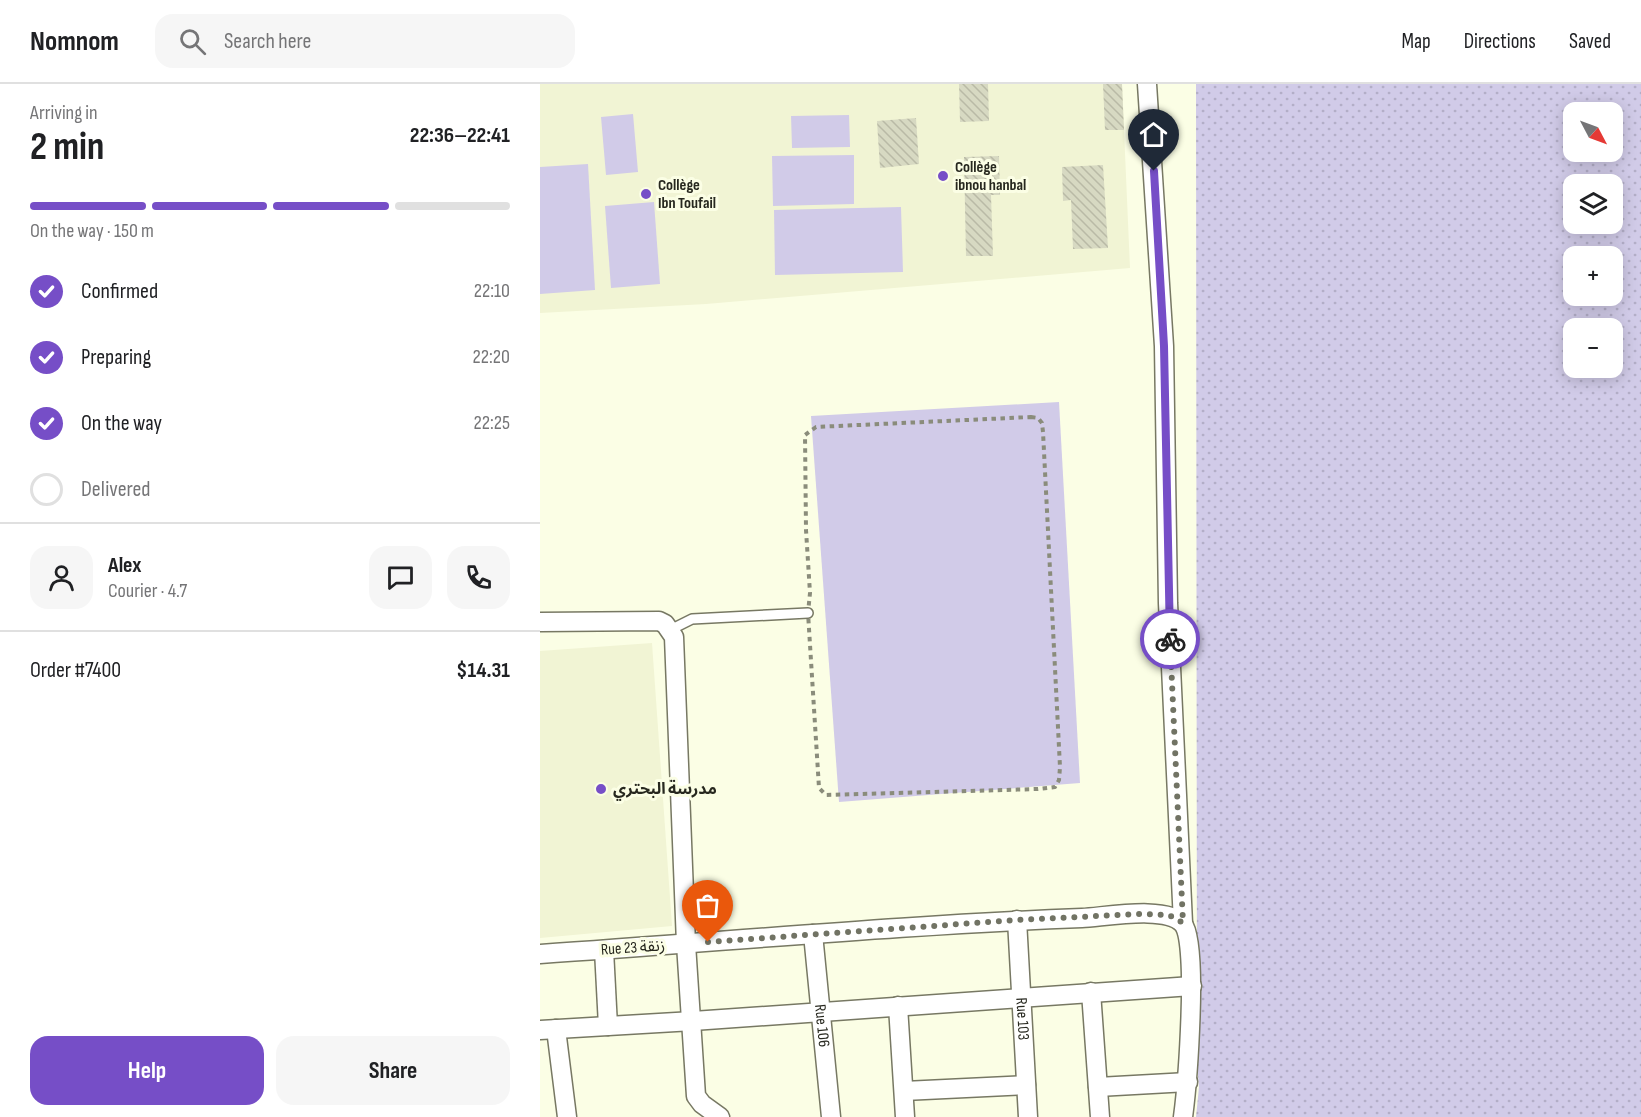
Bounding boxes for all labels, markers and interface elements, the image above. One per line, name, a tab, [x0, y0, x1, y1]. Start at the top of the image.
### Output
search box	[155, 14, 575, 68]
text: Nomnom	[30, 25, 119, 58]
icon: search	[176, 25, 209, 58]
text: Search here	[224, 28, 311, 55]
text: Map	[1401, 29, 1431, 54]
text: Directions	[1464, 29, 1536, 54]
text: Saved	[1569, 29, 1611, 54]
text: Arriving in	[30, 101, 98, 125]
north arrow	[1563, 102, 1623, 162]
map controls	[1563, 102, 1623, 378]
pin	[1128, 109, 1179, 171]
icon: home	[1137, 118, 1170, 151]
text: 22:36–22:41	[410, 122, 510, 149]
text: 2 min	[30, 124, 104, 171]
place label: Collège ibnou hanbal	[955, 158, 1026, 195]
marker: Collège ibnou hanbal	[936, 169, 950, 183]
button: layers	[1563, 174, 1623, 234]
place label: Collège Ibn Toufail	[658, 176, 716, 213]
marker: Collège Ibn Toufail	[639, 187, 653, 201]
text: On the way · 150 m	[30, 219, 154, 243]
button: +	[1563, 246, 1623, 306]
icon: check	[30, 275, 63, 308]
text: Confirmed	[81, 278, 158, 305]
text: 22:10	[474, 279, 510, 303]
button: −	[1563, 318, 1623, 378]
icon: check	[30, 341, 63, 374]
text: Preparing	[81, 344, 151, 371]
text: 22:20	[473, 345, 510, 369]
icon: check	[30, 407, 63, 440]
text: On the way	[81, 410, 162, 437]
text: 22:25	[473, 411, 510, 435]
text: Delivered	[81, 476, 150, 503]
button: person	[30, 546, 93, 609]
button: chat	[369, 546, 432, 609]
button: phone	[447, 546, 510, 609]
text: Alex	[108, 552, 141, 579]
text: Courier · 4.7	[108, 579, 187, 603]
courier	[1140, 609, 1200, 669]
icon: bike	[1154, 623, 1187, 656]
text: Order #7400	[30, 657, 121, 684]
text: $14.31	[456, 657, 510, 684]
place label: مدرسة البحتري	[613, 779, 717, 801]
marker: مدرسة البحتري	[594, 782, 608, 796]
pin	[682, 880, 733, 942]
icon: bag	[691, 889, 724, 922]
street label: Rue 23 زنقة	[600, 936, 666, 960]
street label: Rue 103	[1012, 997, 1033, 1041]
street label: Rue 106	[810, 1003, 834, 1048]
button: Help	[30, 1036, 264, 1105]
button: Share	[276, 1036, 510, 1105]

